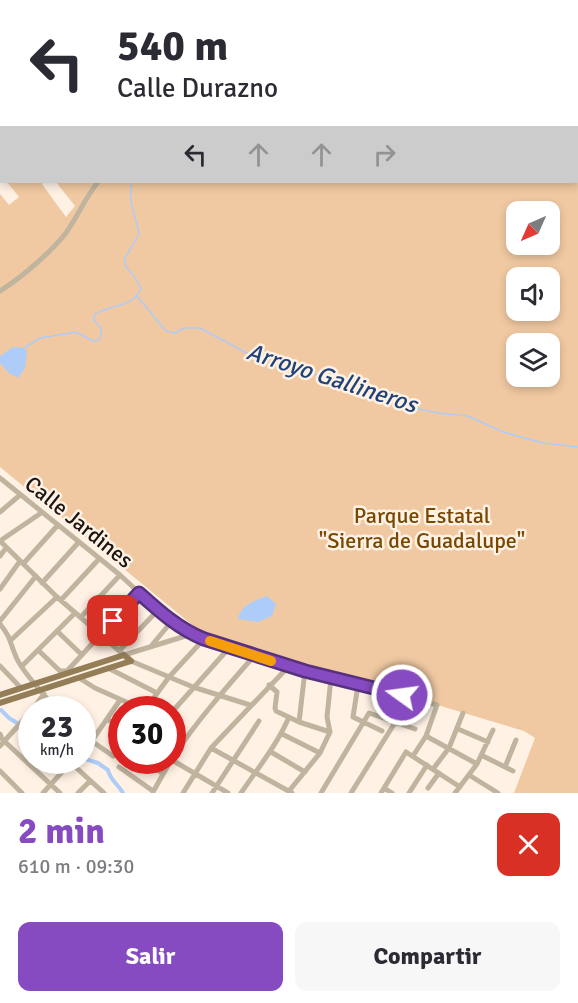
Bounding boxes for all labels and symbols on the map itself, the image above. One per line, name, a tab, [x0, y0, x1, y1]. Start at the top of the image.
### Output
north arrow	[506, 201, 560, 255]
water label: Arroyo Gallineros	[243, 336, 423, 420]
street label: Calle Jardines	[20, 470, 138, 574]
park label: Parque Estatal "Sierra de Guadalupe"	[319, 502, 525, 554]
pin	[87, 595, 138, 646]
position arrow	[370, 663, 434, 727]
speed limit sign: 30	[108, 696, 186, 774]

